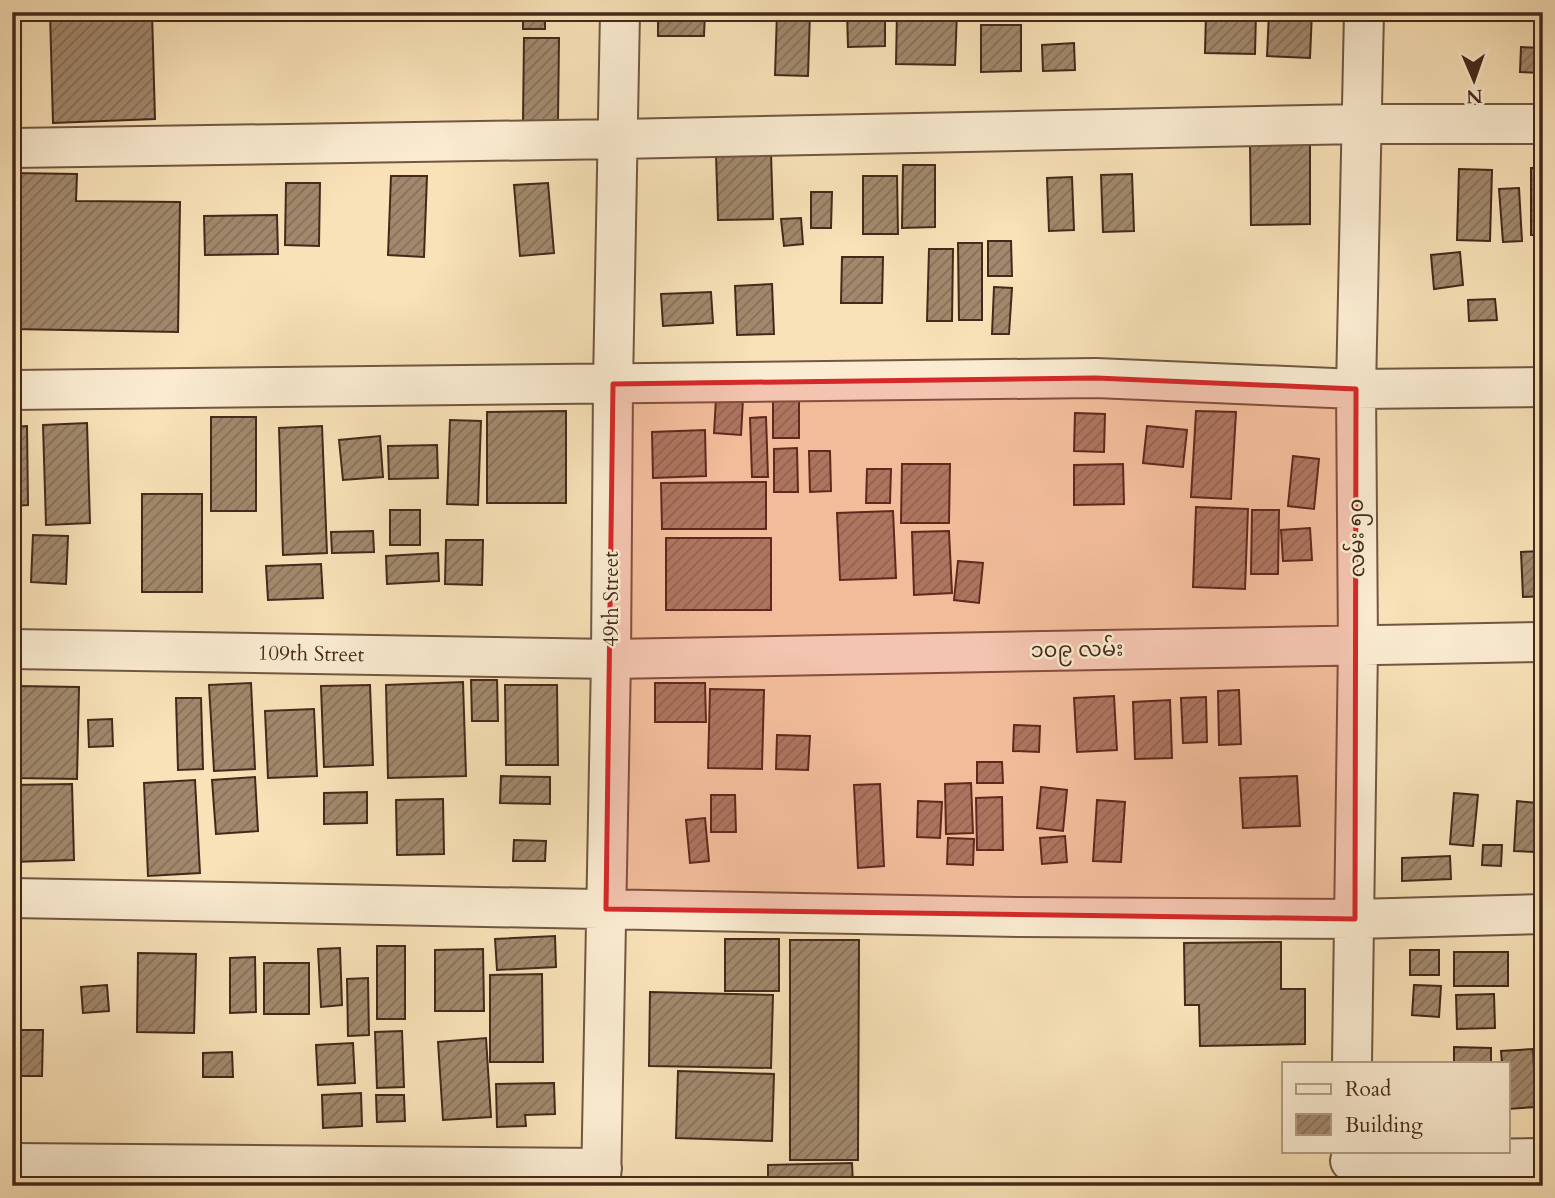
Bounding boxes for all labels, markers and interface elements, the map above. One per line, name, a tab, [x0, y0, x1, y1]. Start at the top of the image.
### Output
north arrow	[1440, 46, 1510, 116]
text: N	[1465, 83, 1483, 109]
street label: လမ်း ၅၀	[1340, 498, 1374, 578]
street label: 49th Street	[597, 551, 626, 647]
street label: ၁၀၉ လမ်း	[1030, 633, 1124, 667]
street label: 109th Street	[257, 639, 365, 669]
legend	[1282, 1062, 1510, 1152]
text: Road	[1345, 1075, 1391, 1104]
text: Building	[1345, 1111, 1423, 1140]

